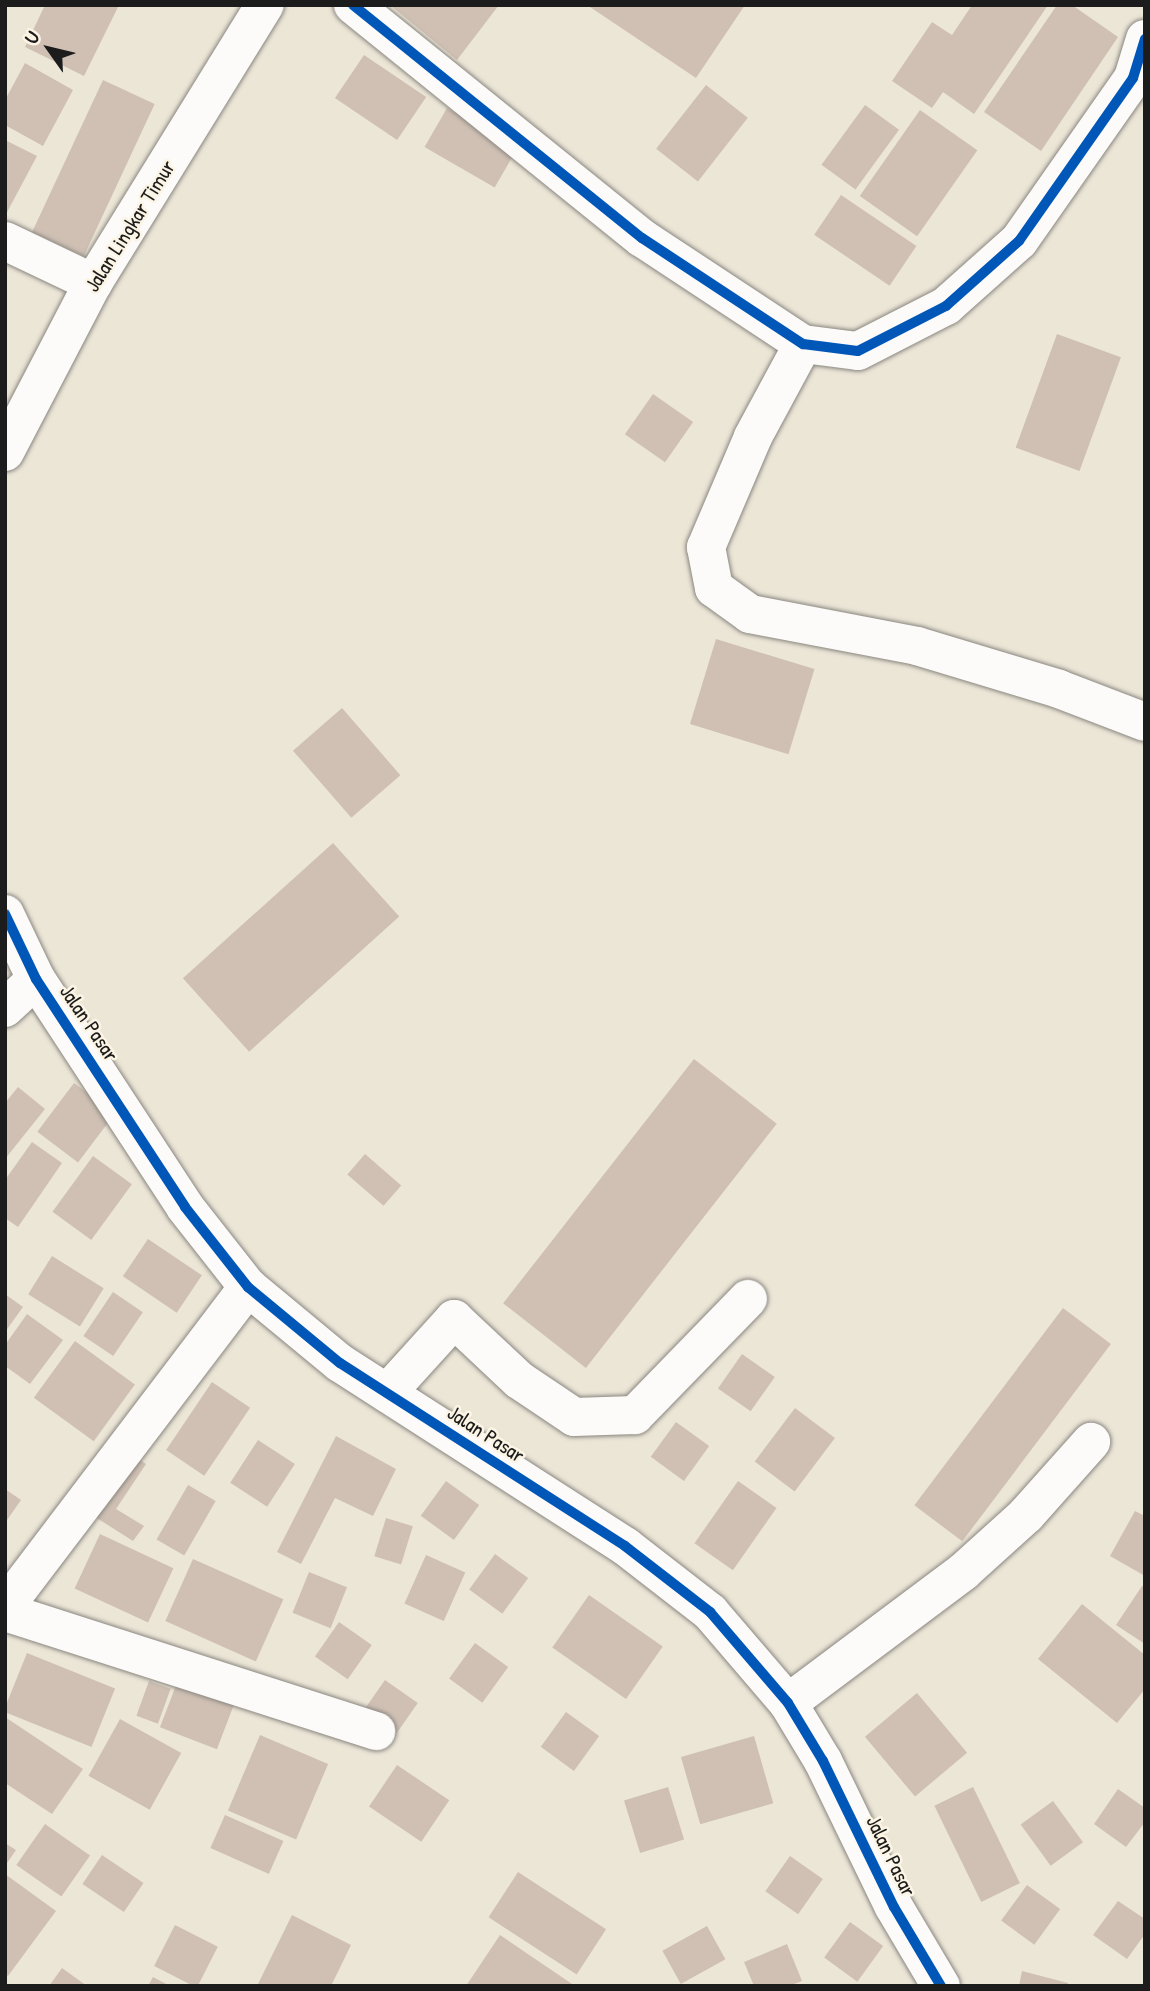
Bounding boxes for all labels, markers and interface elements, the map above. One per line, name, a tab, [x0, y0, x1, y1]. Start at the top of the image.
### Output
north arrow	[14, 14, 84, 84]
text: U	[18, 26, 45, 49]
street label: Jalan Lingkar Timur	[79, 155, 181, 297]
street label: Jalan Pasar	[54, 980, 124, 1066]
street label: Jalan Pasar	[443, 1400, 529, 1468]
street label: Jalan Pasar	[861, 1811, 921, 1901]

